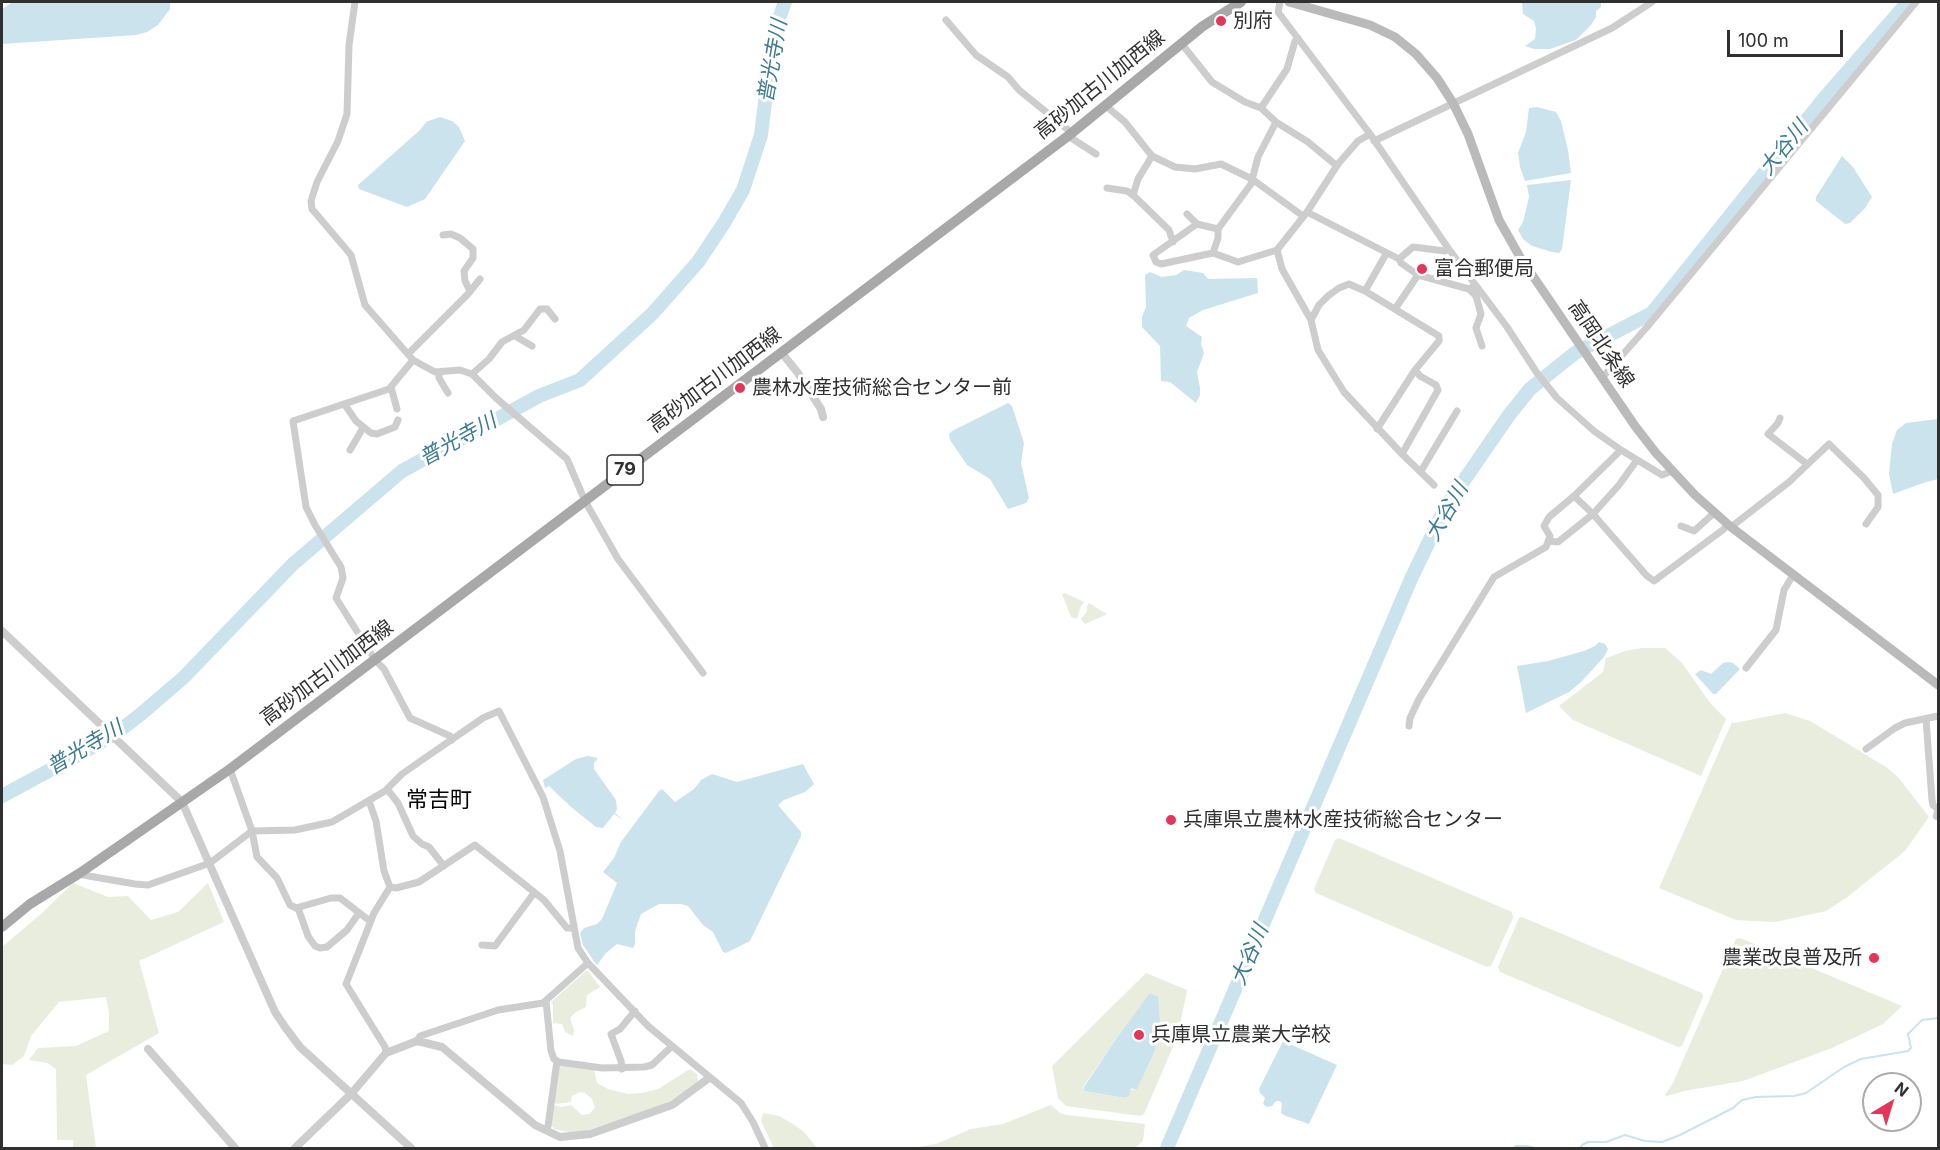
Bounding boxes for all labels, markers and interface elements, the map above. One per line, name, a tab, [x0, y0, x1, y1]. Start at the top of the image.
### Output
place label: 別府	[1233, 9, 1273, 33]
marker: 別府	[1214, 14, 1228, 28]
water label: 普光寺川	[753, 17, 793, 105]
scale bar	[1730, 18, 1846, 56]
street label: 高砂加古川加西線	[1030, 25, 1170, 145]
text: 100 m	[1738, 30, 1789, 51]
water label: 大谷川	[1754, 116, 1814, 180]
place label: 富合郵便局	[1434, 257, 1534, 281]
marker: 富合郵便局	[1415, 262, 1429, 276]
street label: 高岡北条線	[1563, 296, 1639, 392]
street label: 高砂加古川加西線	[644, 322, 786, 438]
place label: 農林水産技術総合センター前	[752, 376, 1012, 400]
marker: 農林水産技術総合センター前	[733, 381, 747, 395]
water label: 普光寺川	[415, 409, 501, 471]
road number: 79	[607, 455, 643, 485]
water label: 大谷川	[1420, 478, 1474, 546]
street label: 高砂加古川加西線	[256, 615, 398, 731]
water label: 普光寺川	[43, 716, 127, 780]
district label: 常吉町	[406, 787, 472, 813]
place label: 兵庫県立農林水産技術総合センター	[1183, 808, 1503, 832]
marker: 兵庫県立農林水産技術総合センター	[1164, 813, 1178, 827]
water label: 大谷川	[1226, 921, 1274, 989]
place label: 農業改良普及所	[1722, 946, 1862, 970]
marker: 農業改良普及所	[1867, 951, 1881, 965]
place label: 兵庫県立農業大学校	[1151, 1023, 1331, 1047]
marker: 兵庫県立農業大学校	[1132, 1028, 1146, 1042]
north arrow	[1862, 1072, 1922, 1132]
text: N	[1891, 1078, 1913, 1101]

